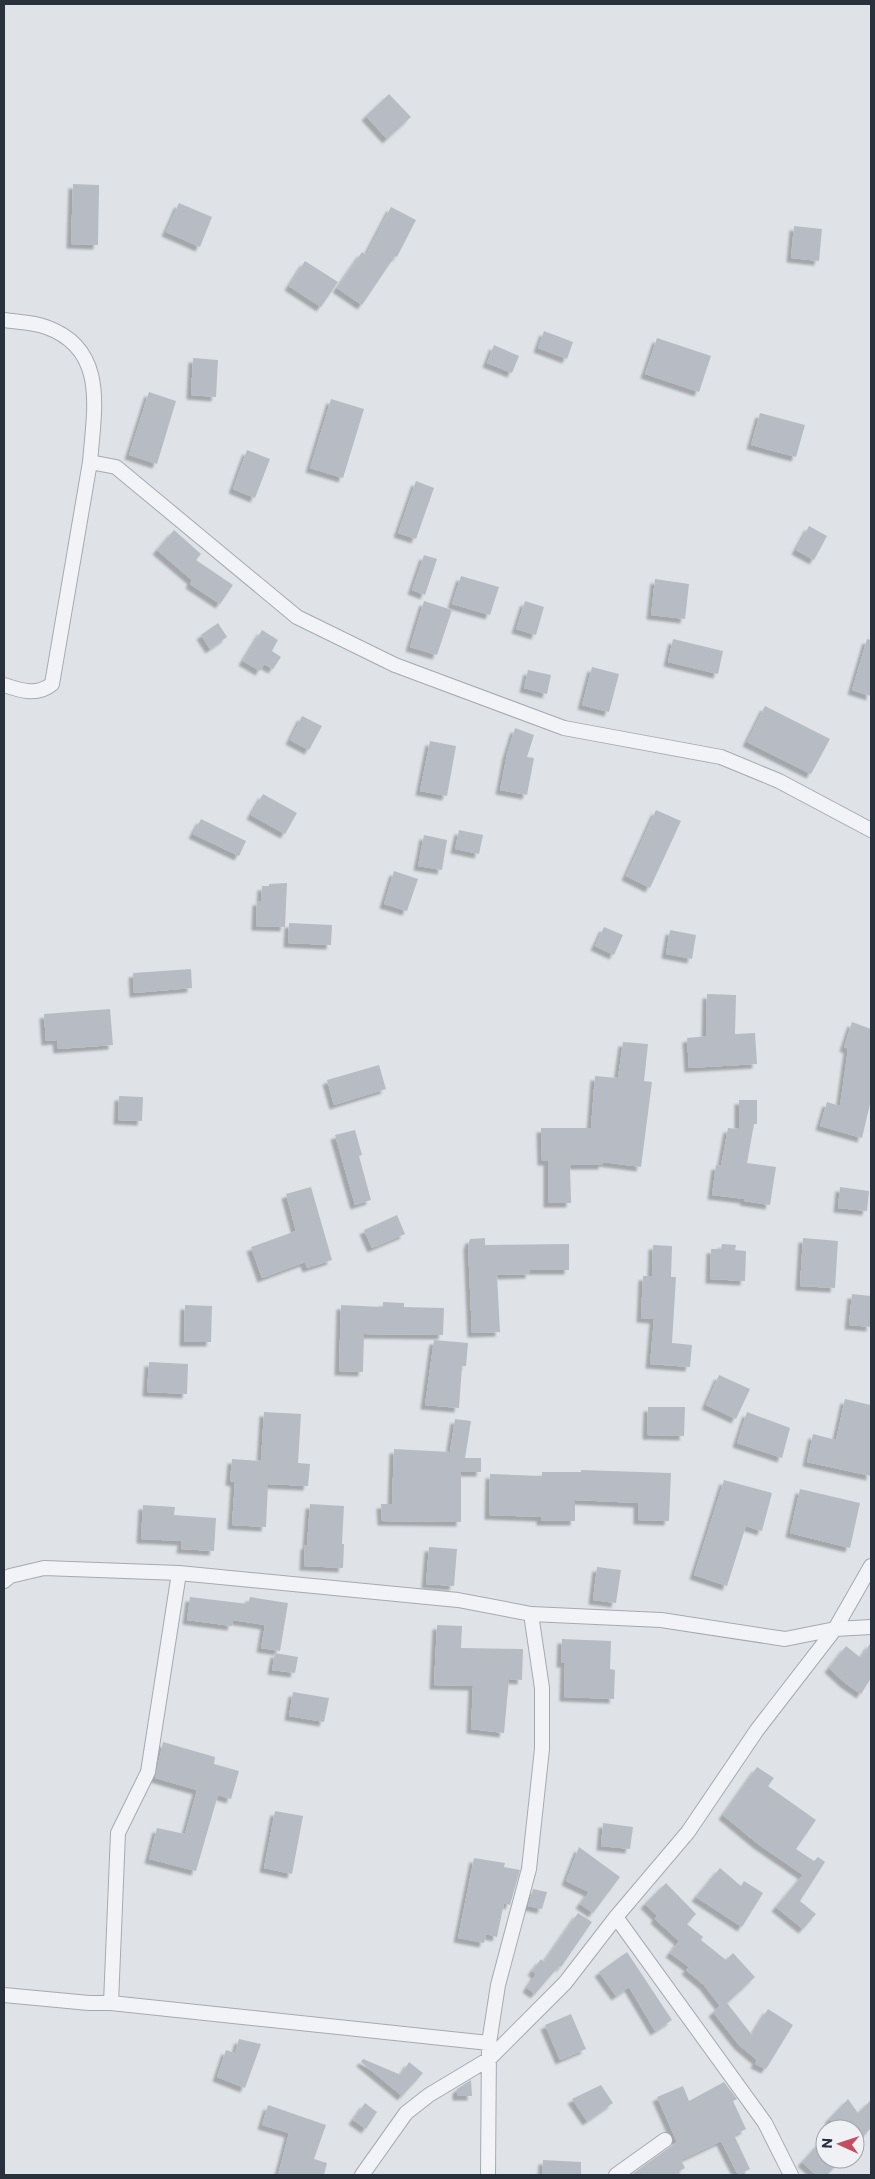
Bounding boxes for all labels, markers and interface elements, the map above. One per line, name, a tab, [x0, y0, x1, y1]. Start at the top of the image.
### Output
north arrow	[815, 2119, 865, 2169]
text: N	[818, 2138, 835, 2149]

